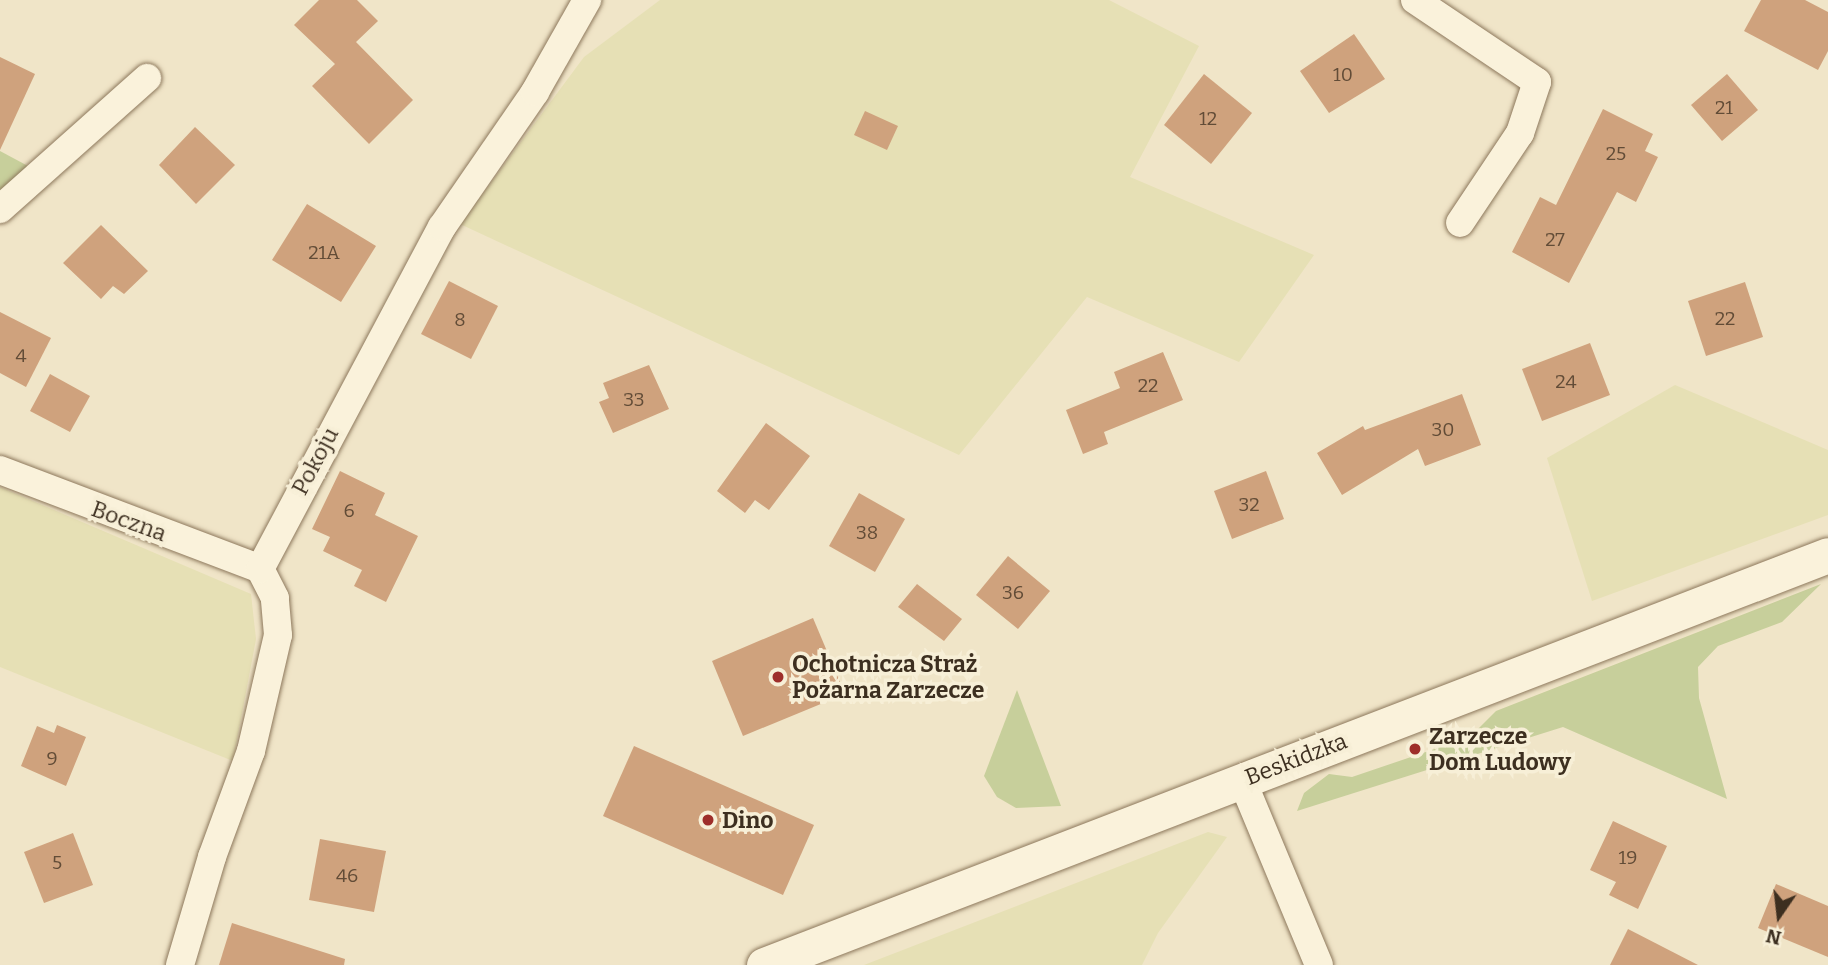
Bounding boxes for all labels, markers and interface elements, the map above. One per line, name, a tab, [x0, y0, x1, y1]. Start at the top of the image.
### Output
house number: 10	[1333, 64, 1353, 86]
house number: 21	[1715, 97, 1733, 119]
house number: 12	[1199, 108, 1217, 130]
house number: 25	[1606, 143, 1626, 165]
house number: 27	[1545, 229, 1565, 251]
house number: 21A	[308, 242, 340, 264]
house number: 22	[1715, 308, 1735, 330]
house number: 8	[454, 309, 466, 331]
house number: 4	[15, 345, 27, 367]
house number: 24	[1555, 371, 1577, 393]
house number: 22	[1138, 375, 1158, 397]
house number: 33	[623, 389, 645, 411]
house number: 30	[1431, 419, 1455, 441]
street label: Pokoju	[286, 423, 344, 499]
house number: 32	[1238, 494, 1260, 516]
street label: Boczna	[88, 495, 170, 547]
house number: 6	[343, 500, 355, 522]
house number: 38	[856, 522, 878, 544]
house number: 36	[1002, 582, 1024, 604]
place label: Ochotnicza Straż Pożarna Zarzecze	[792, 650, 984, 704]
marker: Ochotnicza Straż Pożarna Zarzecze	[770, 669, 786, 685]
place label: Zarzecze Dom Ludowy	[1429, 722, 1571, 776]
street label: Beskidzka	[1241, 727, 1351, 791]
marker: Zarzecze Dom Ludowy	[1407, 741, 1423, 757]
house number: 9	[46, 748, 58, 770]
place label: Dino	[722, 806, 773, 834]
marker: Dino	[700, 812, 716, 828]
house number: 19	[1619, 847, 1637, 869]
house number: 5	[52, 852, 62, 874]
house number: 46	[336, 865, 358, 887]
north arrow	[1744, 881, 1814, 951]
text: N	[1764, 924, 1784, 950]

